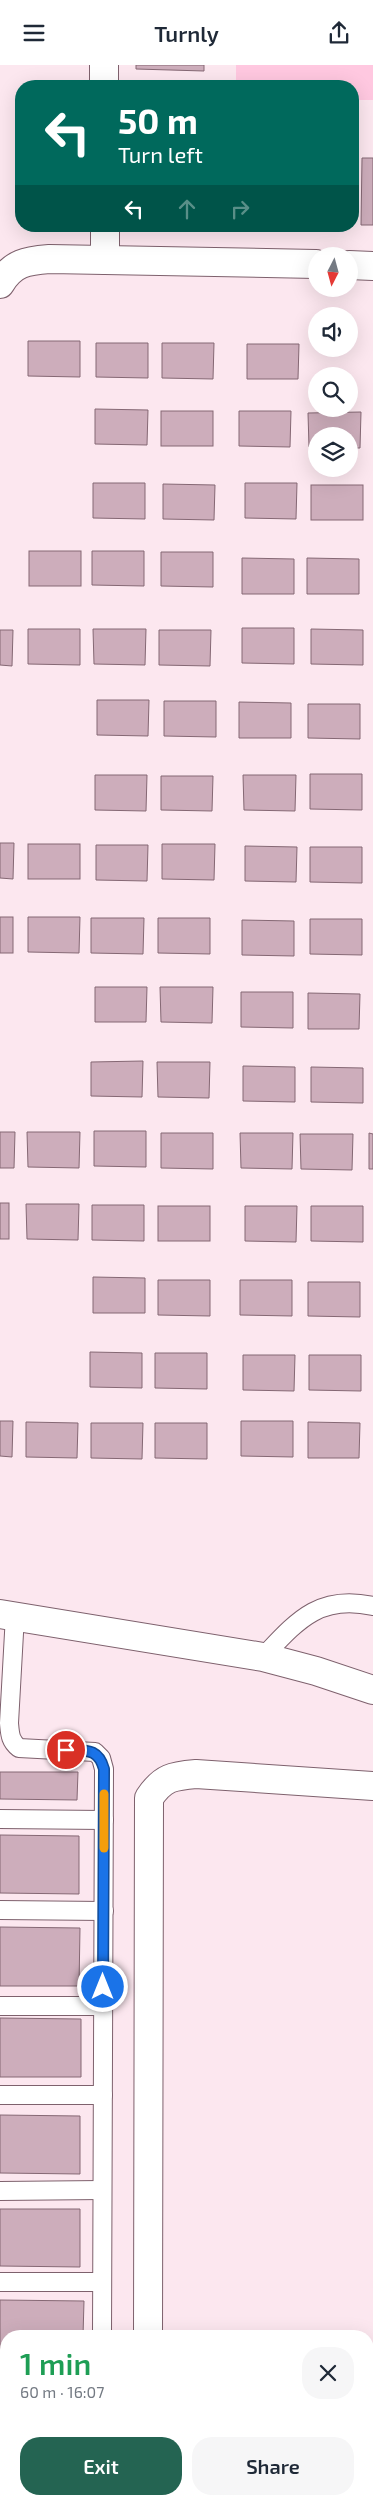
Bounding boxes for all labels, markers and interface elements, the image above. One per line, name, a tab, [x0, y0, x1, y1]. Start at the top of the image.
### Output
icon: menu	[20, 19, 48, 47]
icon: share	[325, 19, 353, 47]
text: Turnly	[154, 20, 219, 46]
text: 50 m	[118, 99, 198, 141]
icon: left	[35, 100, 100, 165]
text: Turn left	[118, 141, 203, 167]
icon: left	[120, 195, 148, 223]
icon: ahead	[173, 195, 201, 223]
icon: right	[226, 195, 254, 223]
north arrow	[308, 247, 358, 297]
map controls	[308, 247, 358, 477]
button: sound	[308, 307, 358, 357]
button: search	[308, 367, 358, 417]
button: layers	[308, 427, 358, 477]
pin	[45, 1729, 87, 1771]
icon: arrive	[52, 1736, 80, 1764]
position arrow	[76, 1960, 128, 2012]
text: 1 min	[20, 2345, 91, 2381]
button: close	[302, 2347, 354, 2399]
text: 60 m · 16:07	[20, 2382, 104, 2401]
button: Exit	[20, 2437, 182, 2495]
button: Share	[192, 2437, 354, 2495]

